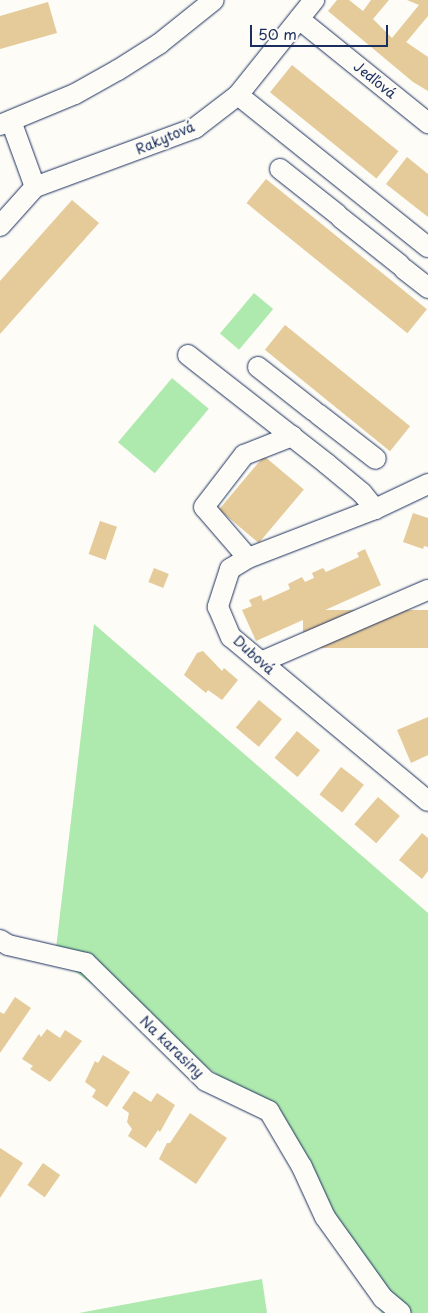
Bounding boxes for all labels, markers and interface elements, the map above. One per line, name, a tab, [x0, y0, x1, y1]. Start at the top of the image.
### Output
scale bar	[253, 15, 390, 47]
text: 50 m	[258, 22, 297, 45]
street label: Jedľová	[350, 58, 400, 102]
street label: Rakytová	[133, 118, 197, 158]
street label: Dubová	[230, 632, 278, 678]
street label: Na karasiny	[137, 1012, 207, 1082]

